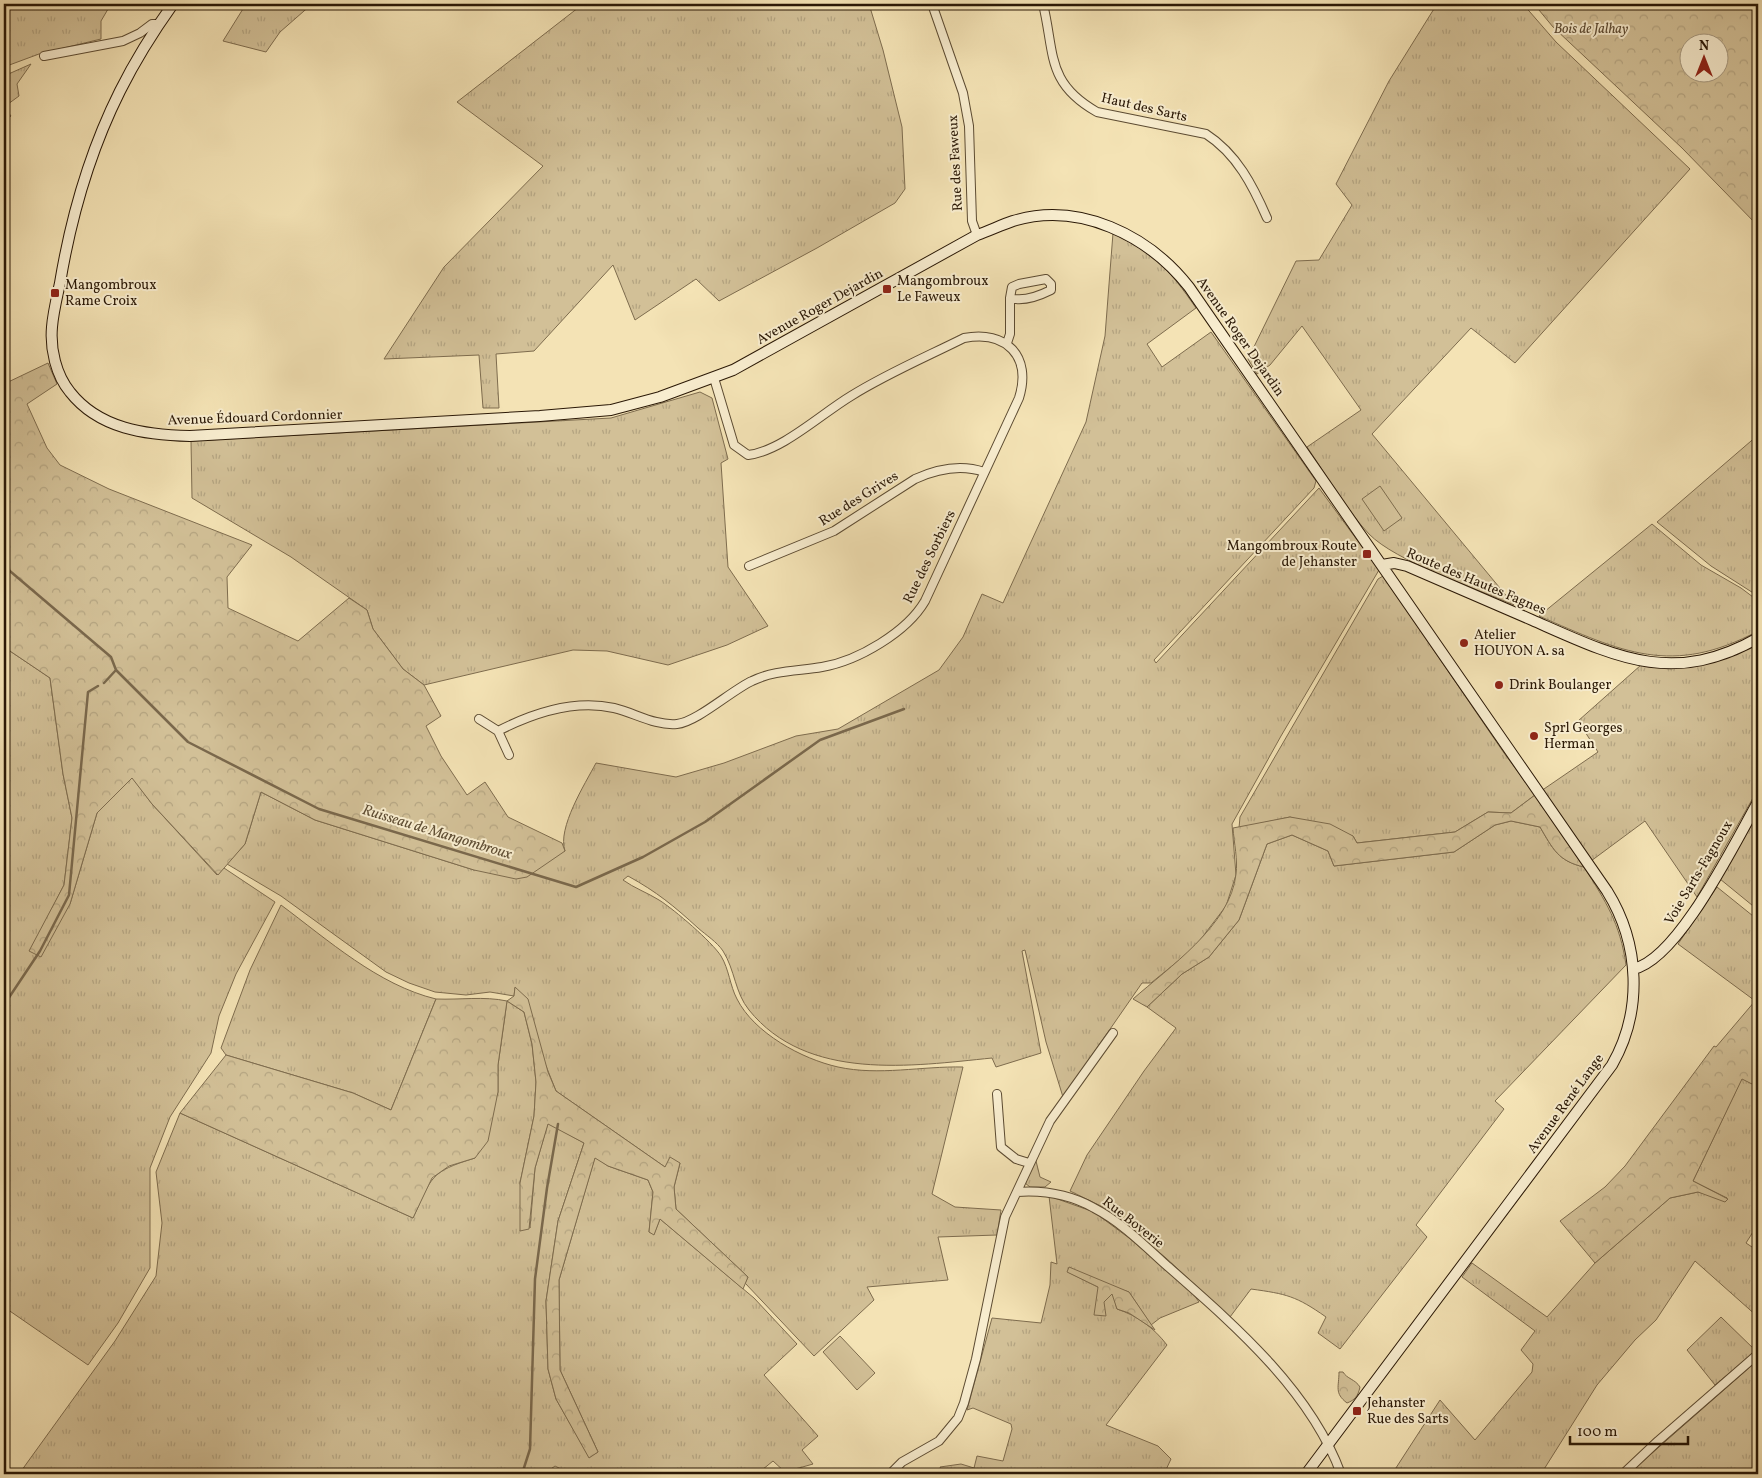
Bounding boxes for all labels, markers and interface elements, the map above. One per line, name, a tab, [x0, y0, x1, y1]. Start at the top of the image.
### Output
park label: Bois de Jalhay	[1554, 20, 1629, 39]
north arrow	[1680, 32, 1730, 82]
text: N	[1699, 37, 1709, 56]
street label: Haut des Sarts	[1099, 89, 1189, 127]
street label: Rue des Faweux	[944, 114, 968, 212]
street label: Avenue Roger Dejardin	[753, 264, 887, 350]
place label: Mangombroux Le Faweux	[897, 272, 989, 307]
street label: Avenue Roger Dejardin	[1192, 273, 1288, 401]
place label: Mangombroux Rame Croix	[65, 276, 157, 311]
marker: Mangombroux Le Faweux	[881, 283, 893, 295]
marker: Mangombroux Rame Croix	[49, 287, 61, 299]
street label: Avenue Édouard Cordonnier	[167, 405, 343, 431]
street label: Rue des Grives	[816, 467, 902, 531]
street label: Rue des Sorbiers	[899, 507, 961, 607]
place label: Mangombroux Route de Jehanster	[1227, 537, 1357, 572]
street label: Route des Hautes Fagnes	[1403, 544, 1549, 620]
marker: Mangombroux Route de Jehanster	[1361, 548, 1373, 560]
place label: Atelier HOUYON A. sa	[1474, 626, 1565, 661]
marker: Atelier HOUYON A. sa	[1458, 637, 1470, 649]
place label: Drink Boulanger	[1509, 676, 1611, 695]
marker: Drink Boulanger	[1493, 679, 1505, 691]
place label: Sprl Georges Herman	[1544, 719, 1623, 754]
marker: Sprl Georges Herman	[1528, 730, 1540, 742]
water label: Ruisseau de Mangombroux	[359, 800, 515, 866]
street label: Voie Sarts-Fagnoux	[1660, 817, 1738, 929]
street label: Avenue René Lange	[1523, 1050, 1609, 1158]
street label: Rue Boverie	[1098, 1193, 1168, 1253]
place label: Jehanster Rue des Sarts	[1367, 1394, 1449, 1429]
marker: Jehanster Rue des Sarts	[1351, 1405, 1363, 1417]
scale bar	[1570, 1413, 1687, 1445]
text: 100 m	[1577, 1422, 1617, 1443]

